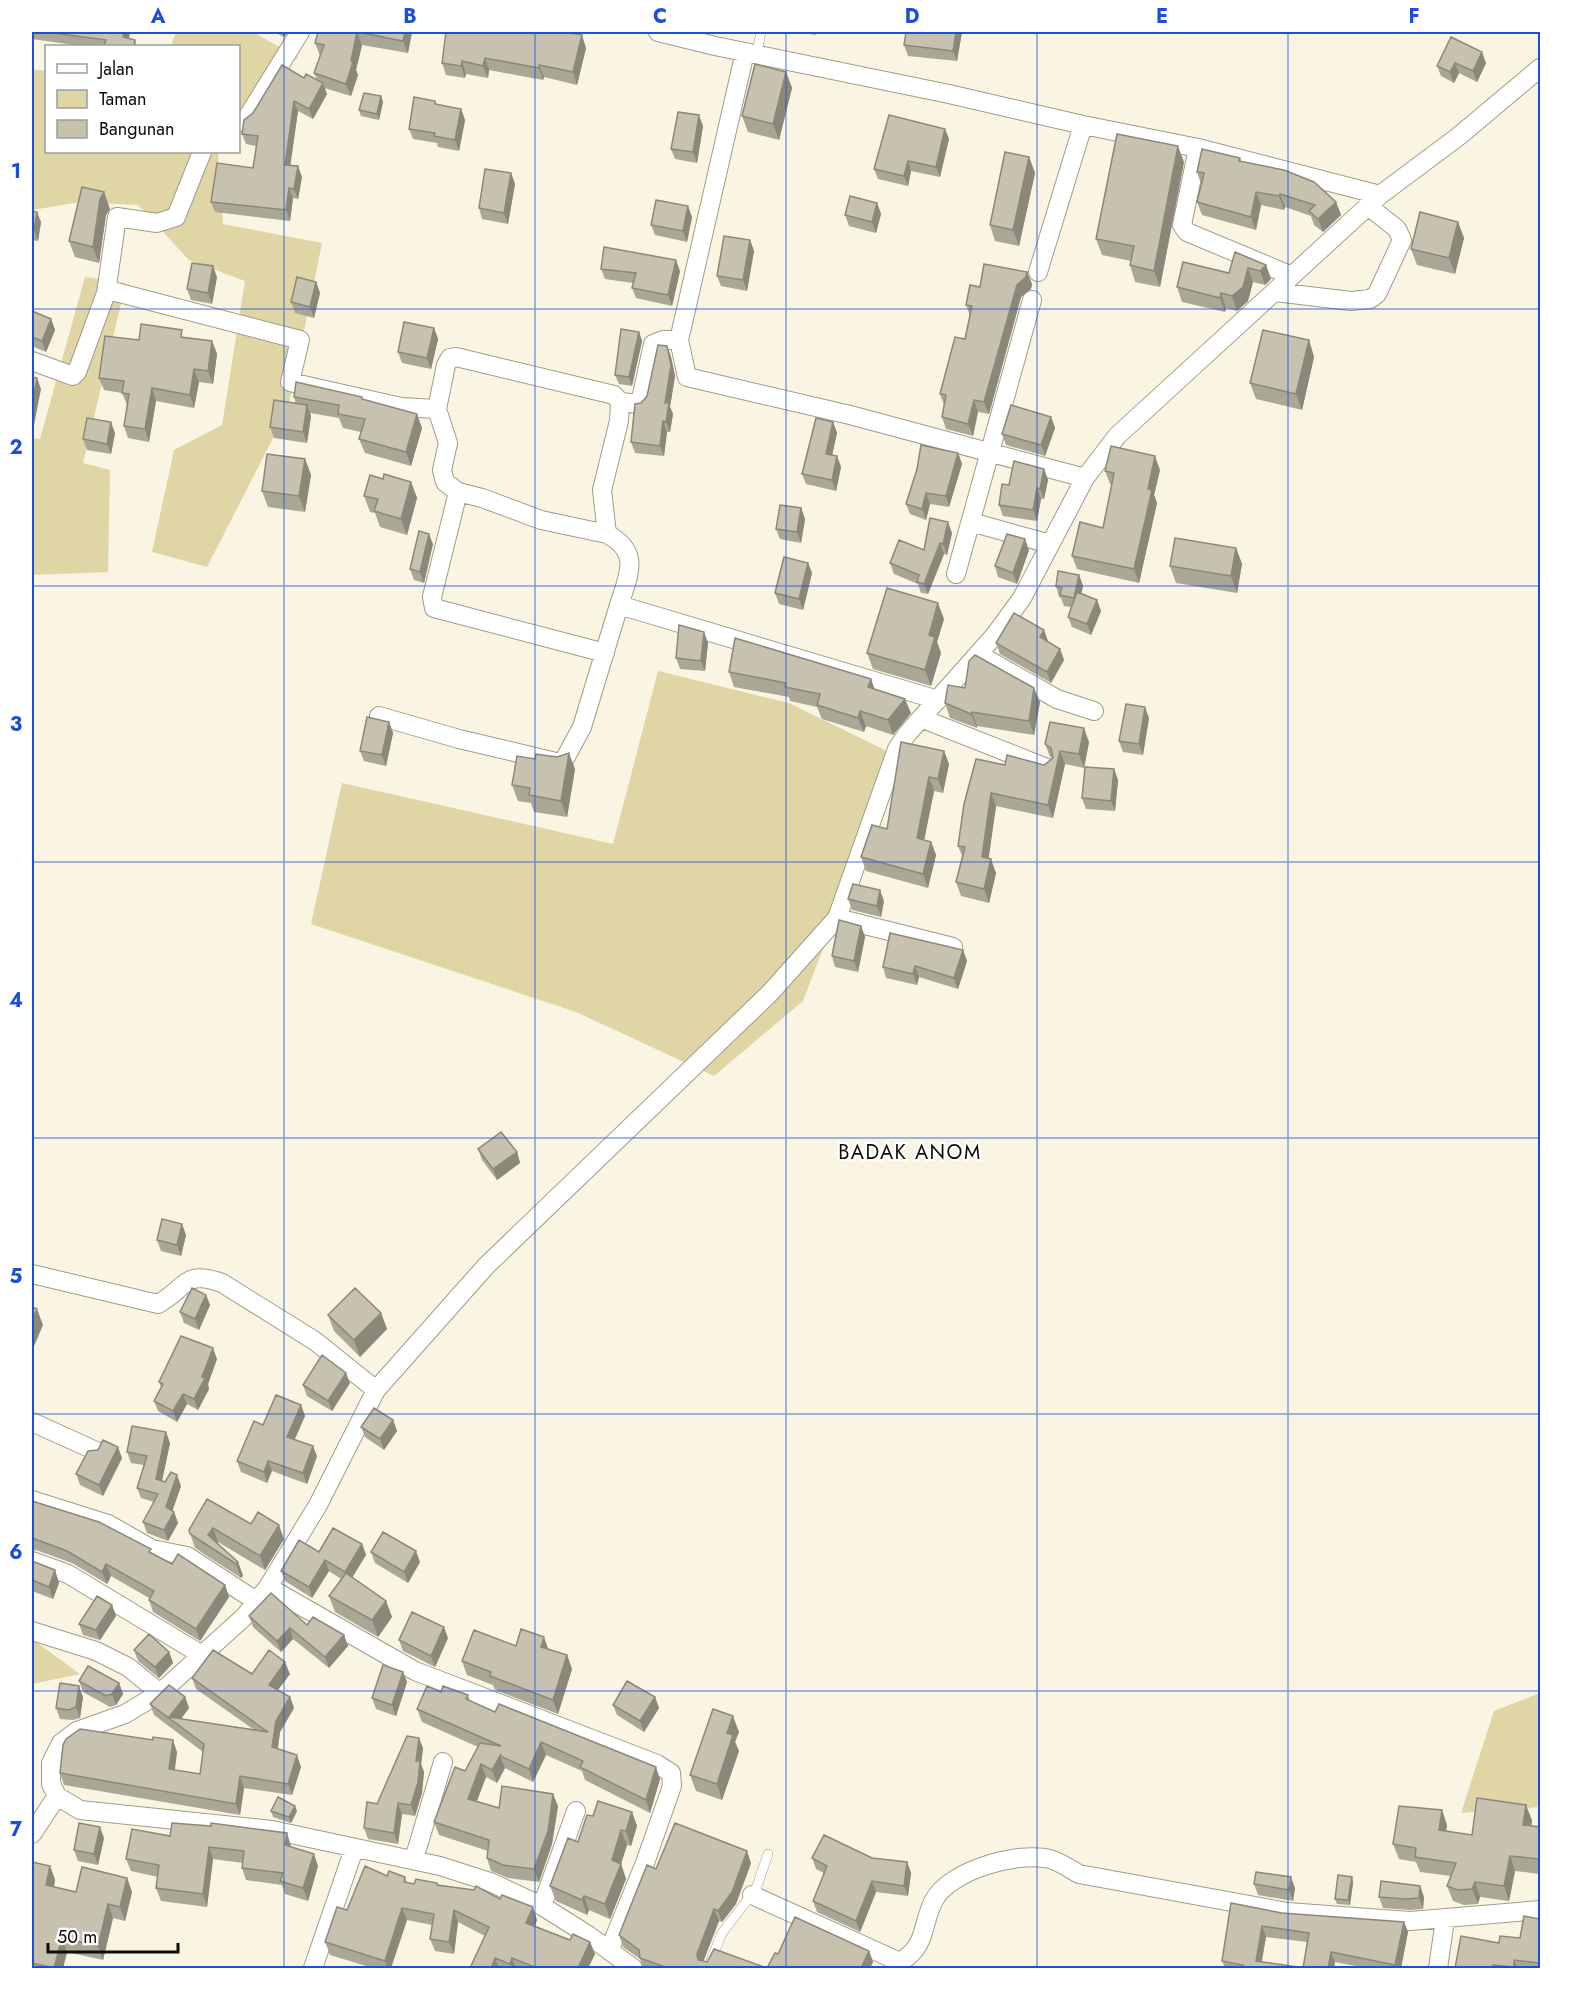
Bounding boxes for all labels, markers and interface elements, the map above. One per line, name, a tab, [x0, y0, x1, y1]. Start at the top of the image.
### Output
text: A	[150, 2, 166, 31]
text: B	[403, 2, 417, 31]
text: C	[653, 2, 667, 31]
text: D	[905, 2, 919, 31]
text: E	[1156, 2, 1168, 31]
text: F	[1408, 2, 1420, 31]
legend	[45, 45, 240, 153]
text: Jalan	[97, 56, 134, 82]
text: Taman	[99, 86, 146, 112]
text: Bangunan	[99, 116, 174, 142]
text: 1	[11, 157, 21, 186]
text: 2	[9, 433, 23, 462]
text: 3	[10, 710, 22, 739]
text: 4	[9, 986, 23, 1015]
district label: BADAK ANOM	[838, 1138, 982, 1167]
text: 5	[10, 1262, 23, 1291]
text: 6	[9, 1538, 23, 1567]
text: 7	[10, 1815, 23, 1844]
scale bar	[48, 1916, 178, 1954]
text: 50 m	[57, 1924, 97, 1950]

